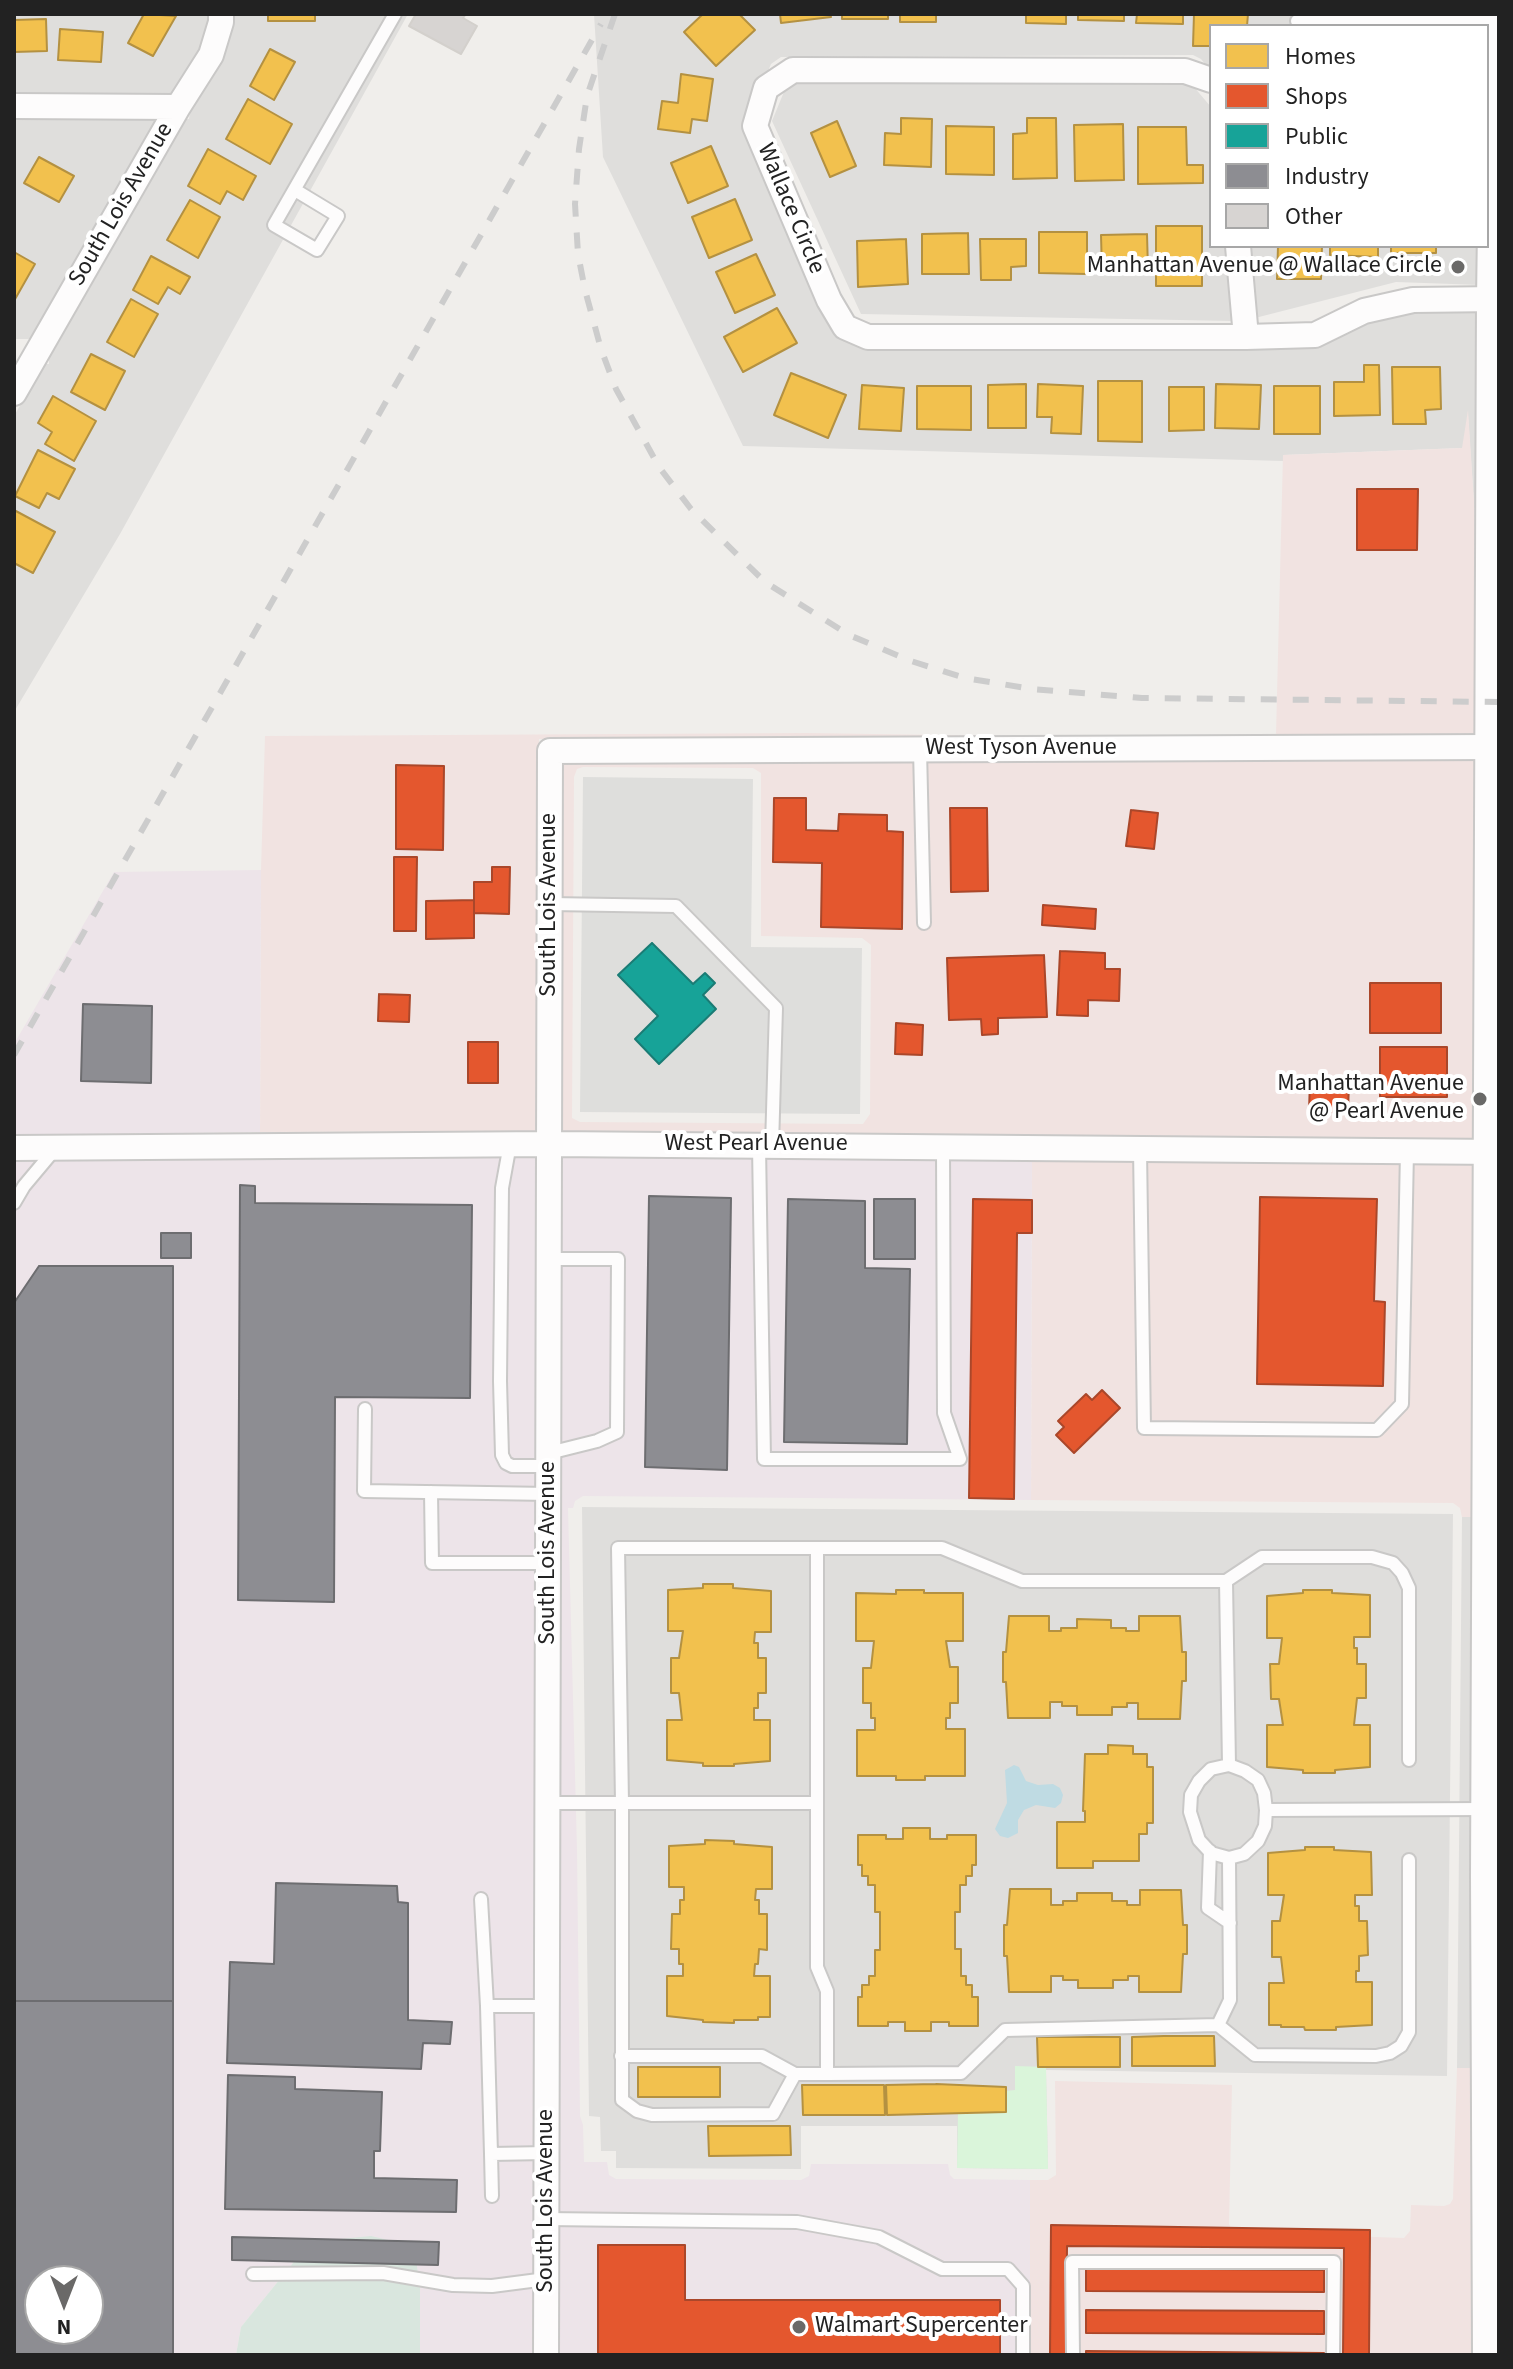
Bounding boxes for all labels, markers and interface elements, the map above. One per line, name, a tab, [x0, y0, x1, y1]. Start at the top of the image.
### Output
legend	[1209, 24, 1489, 248]
text: Homes	[1285, 39, 1356, 74]
text: Shops	[1285, 79, 1347, 114]
street label: South Lois Avenue	[64, 118, 180, 292]
text: Public	[1285, 119, 1348, 154]
street label: Wallace Circle	[750, 140, 830, 278]
text: Industry	[1285, 159, 1369, 194]
text: Other	[1285, 199, 1342, 234]
place label: Manhattan Avenue @ Wallace Circle	[1087, 253, 1442, 281]
marker: Manhattan Avenue @ Wallace Circle	[1449, 258, 1467, 276]
street label: West Tyson Avenue	[925, 735, 1117, 763]
street label: South Lois Avenue	[536, 813, 564, 997]
place label: Manhattan Avenue @ Pearl Avenue	[1277, 1071, 1464, 1127]
marker: Manhattan Avenue @ Pearl Avenue	[1471, 1090, 1489, 1108]
street label: West Pearl Avenue	[664, 1131, 848, 1159]
street label: South Lois Avenue	[535, 1461, 563, 1645]
street label: South Lois Avenue	[533, 2109, 561, 2293]
north arrow	[24, 2265, 104, 2345]
text: N	[57, 2311, 71, 2343]
place label: Walmart Supercenter	[815, 2313, 1028, 2341]
marker: Walmart Supercenter	[790, 2318, 808, 2336]

